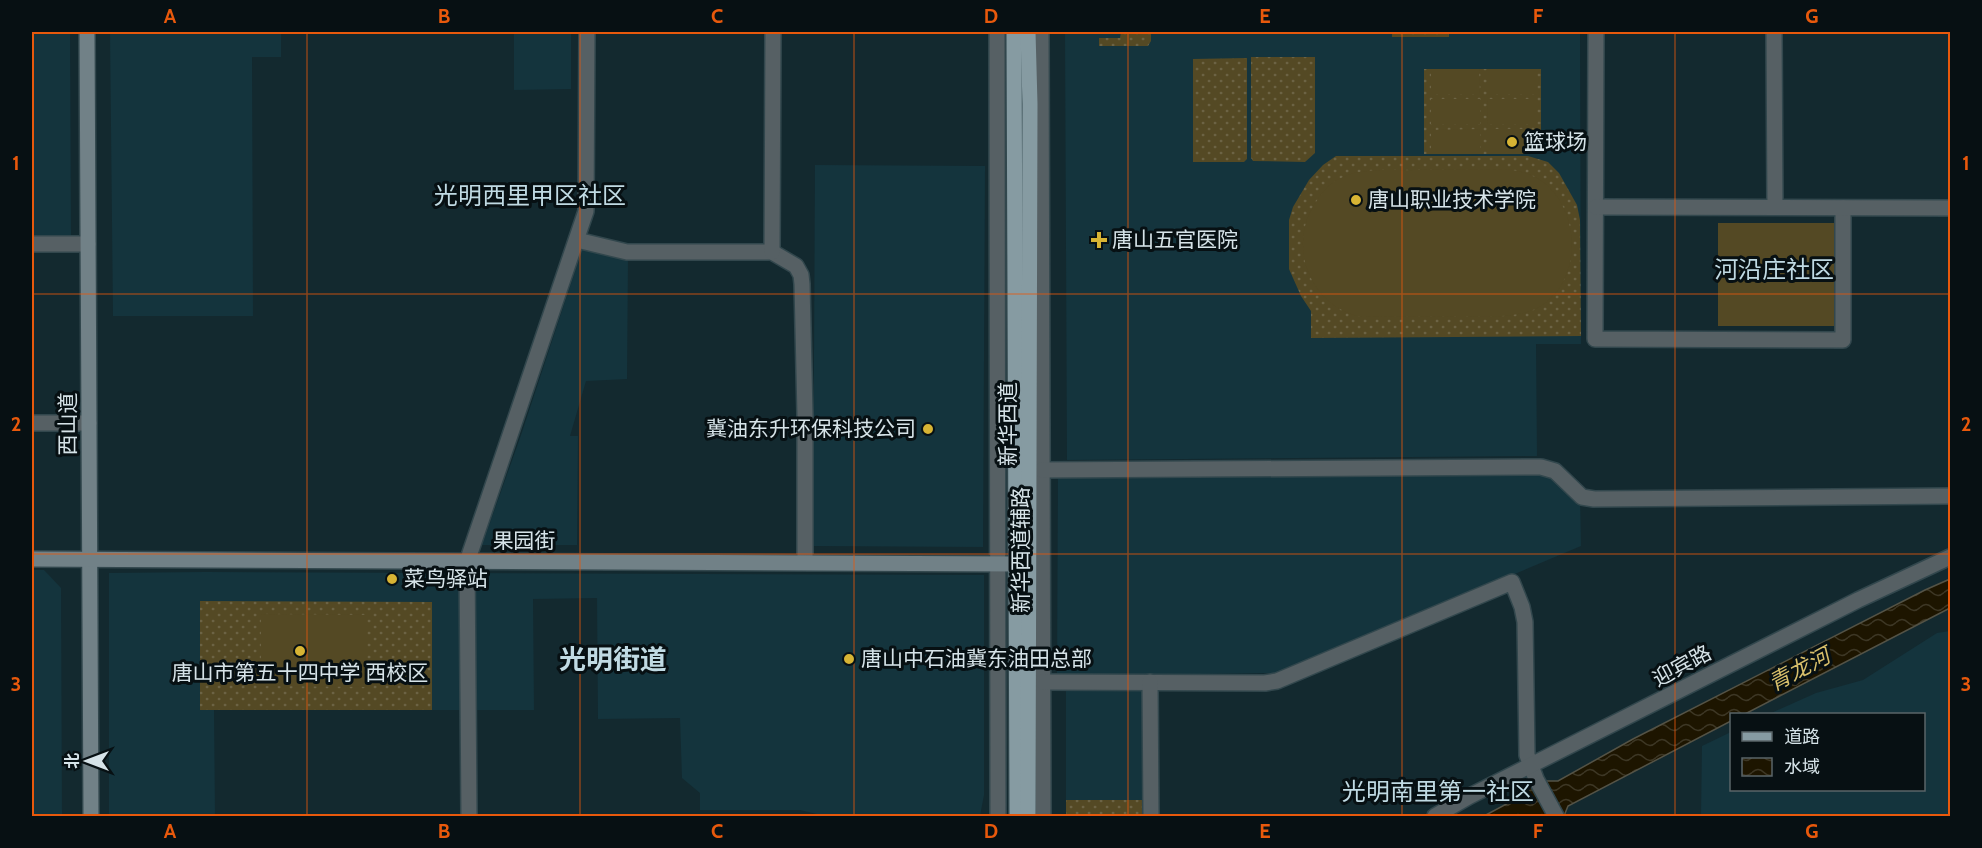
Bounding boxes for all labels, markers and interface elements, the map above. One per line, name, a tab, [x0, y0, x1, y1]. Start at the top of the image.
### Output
text: A	[164, 4, 177, 28]
text: B	[438, 4, 450, 28]
text: C	[711, 4, 723, 28]
text: D	[984, 4, 998, 28]
text: E	[1259, 4, 1271, 28]
text: F	[1533, 4, 1544, 28]
text: G	[1805, 4, 1819, 28]
place label: 篮球场	[1524, 129, 1587, 154]
marker: 篮球场	[1505, 135, 1519, 149]
text: 1	[12, 151, 20, 175]
text: 1	[1962, 151, 1970, 175]
district label: 光明西里甲区社区	[434, 181, 626, 210]
place label: 唐山职业技术学院	[1368, 187, 1536, 212]
marker: 唐山职业技术学院	[1349, 193, 1363, 207]
place label: 唐山五官医院	[1112, 227, 1238, 252]
marker: 唐山五官医院	[1090, 231, 1108, 249]
district label: 河沿庄社区	[1714, 255, 1834, 284]
street label: 新华西道	[995, 382, 1020, 466]
street label: 西山道	[55, 393, 80, 456]
text: 2	[11, 412, 21, 436]
text: 2	[1961, 412, 1971, 436]
place label: 冀油东升环保科技公司	[706, 416, 916, 441]
marker: 冀油东升环保科技公司	[921, 422, 935, 436]
street label: 新华西道辅路	[1008, 487, 1033, 613]
street label: 果园街	[493, 528, 556, 553]
place label: 菜鸟驿站	[404, 566, 488, 591]
marker: 菜鸟驿站	[385, 572, 399, 586]
street label: 迎宾路	[1648, 640, 1715, 691]
water label: 青龙河	[1764, 640, 1838, 697]
district label: 光明街道	[559, 643, 667, 676]
marker: 唐山市第五十四中学 西校区	[293, 644, 307, 658]
place label: 唐山中石油冀东油田总部	[861, 646, 1092, 671]
marker: 唐山中石油冀东油田总部	[842, 652, 856, 666]
place label: 唐山市第五十四中学 西校区	[172, 660, 428, 685]
text: 3	[11, 672, 21, 696]
text: 3	[1961, 672, 1971, 696]
legend	[1730, 713, 1925, 791]
text: 道路	[1784, 726, 1820, 748]
north arrow	[57, 731, 117, 791]
text: 北	[63, 753, 82, 769]
text: 水域	[1784, 756, 1820, 778]
district label: 光明南里第一社区	[1342, 777, 1534, 806]
text: A	[164, 819, 177, 843]
text: B	[438, 819, 450, 843]
text: C	[711, 819, 723, 843]
text: D	[984, 819, 998, 843]
text: E	[1259, 819, 1271, 843]
text: F	[1533, 819, 1544, 843]
text: G	[1805, 819, 1819, 843]

